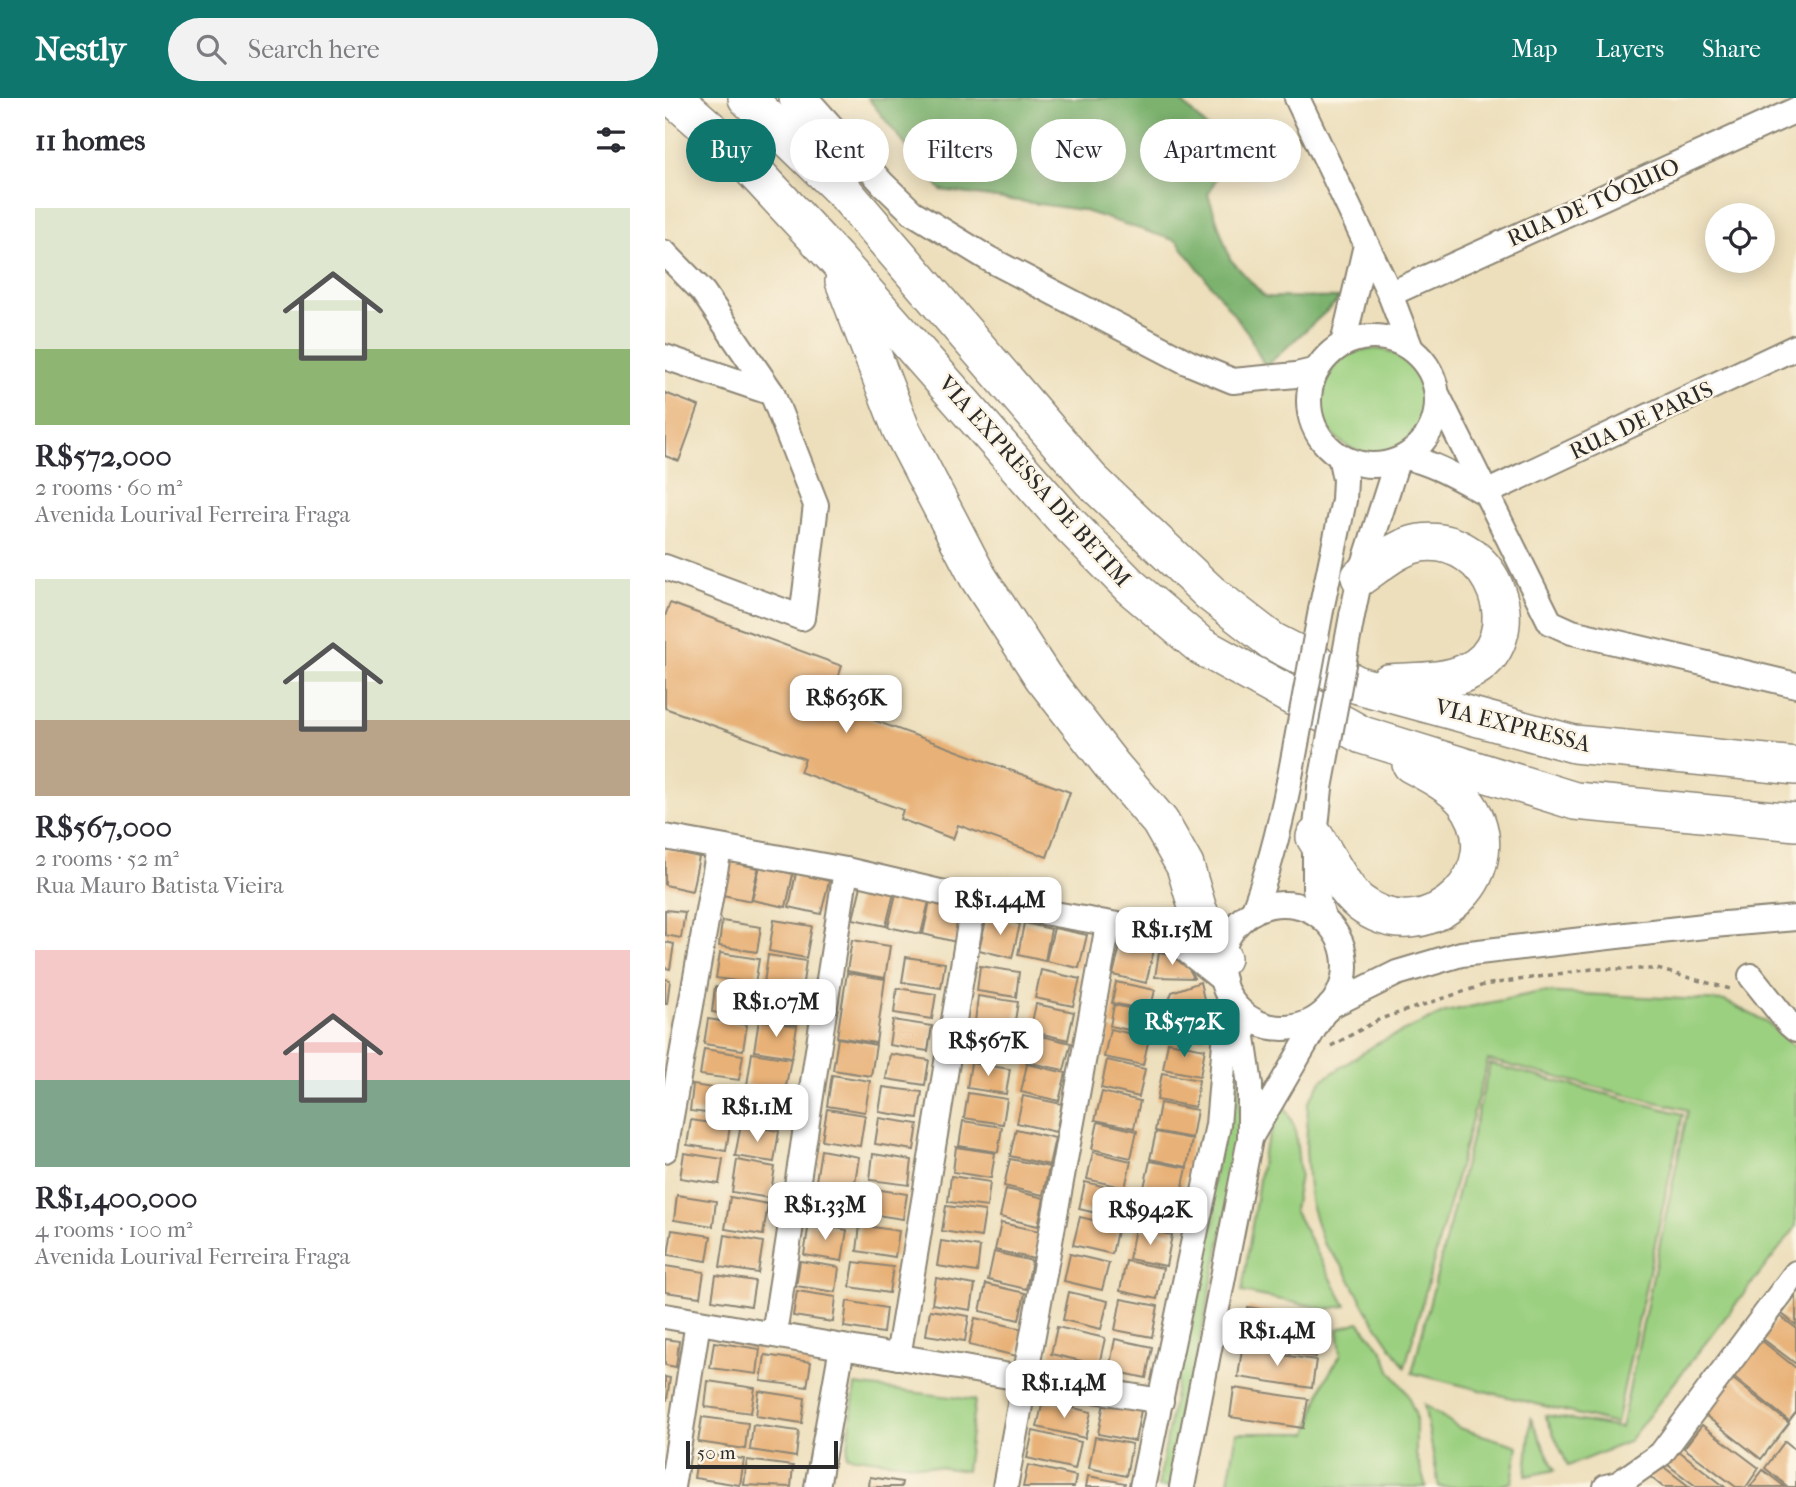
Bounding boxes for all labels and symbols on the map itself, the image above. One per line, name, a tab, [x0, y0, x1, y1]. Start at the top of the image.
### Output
street label: RUA DE TÓQUIO	[1502, 151, 1684, 253]
street label: VIA EXPRESSA DE BETIM	[932, 370, 1137, 592]
street label: RUA DE PARIS	[1565, 375, 1717, 466]
pin: R$636K	[789, 676, 903, 735]
street label: VIA EXPRESSA	[1431, 693, 1594, 758]
pin: R$1.44M	[935, 878, 1065, 937]
pin: R$1.15M	[1107, 908, 1237, 967]
pin: R$1.07M	[711, 979, 841, 1039]
pin: R$572K	[1127, 1000, 1241, 1059]
pin: R$567K	[931, 1018, 1045, 1078]
pin: R$1.1M	[700, 1084, 814, 1144]
pin: R$1.33M	[760, 1182, 890, 1242]
pin: R$942K	[1093, 1188, 1207, 1247]
pin: R$1.4M	[1220, 1308, 1334, 1368]
pin: R$1.14M	[999, 1360, 1129, 1420]
scale bar	[686, 1438, 838, 1470]

